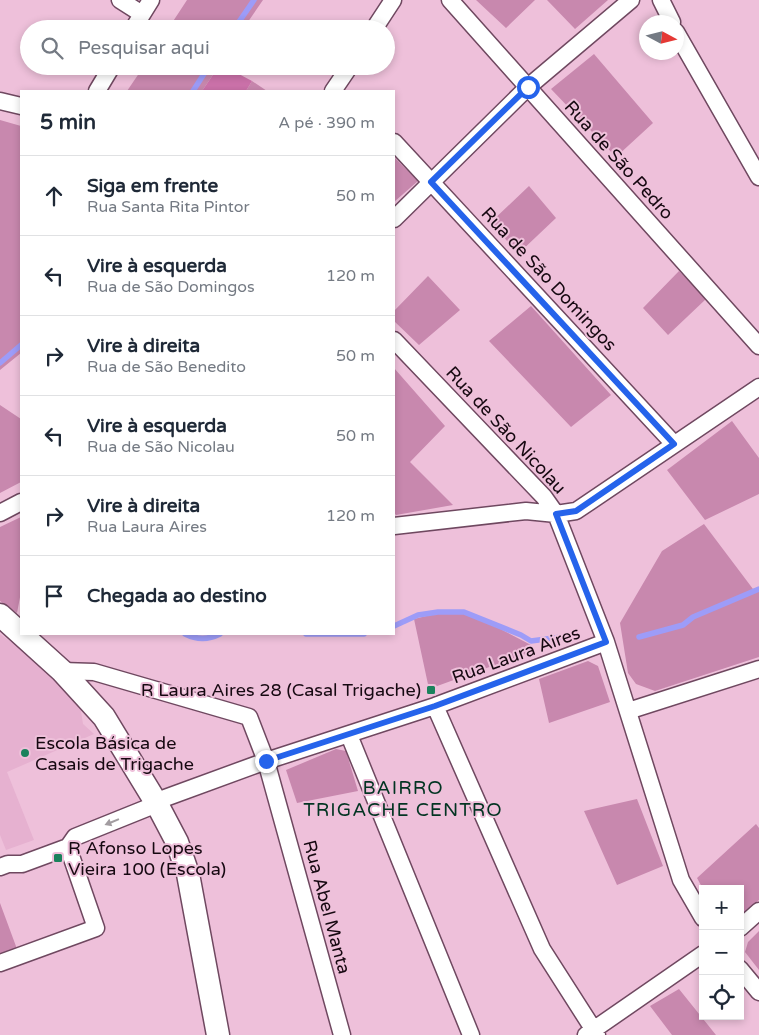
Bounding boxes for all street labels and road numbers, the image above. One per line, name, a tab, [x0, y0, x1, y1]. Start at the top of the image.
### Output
street label: Rua de São Pedro	[560, 96, 678, 224]
street label: Rua de São Domingos	[477, 203, 621, 355]
street label: Rua de São Nicolau	[441, 362, 571, 498]
street label: Rua Laura Aires	[449, 622, 583, 688]
street label: Rua Abel Manta	[299, 838, 355, 976]

